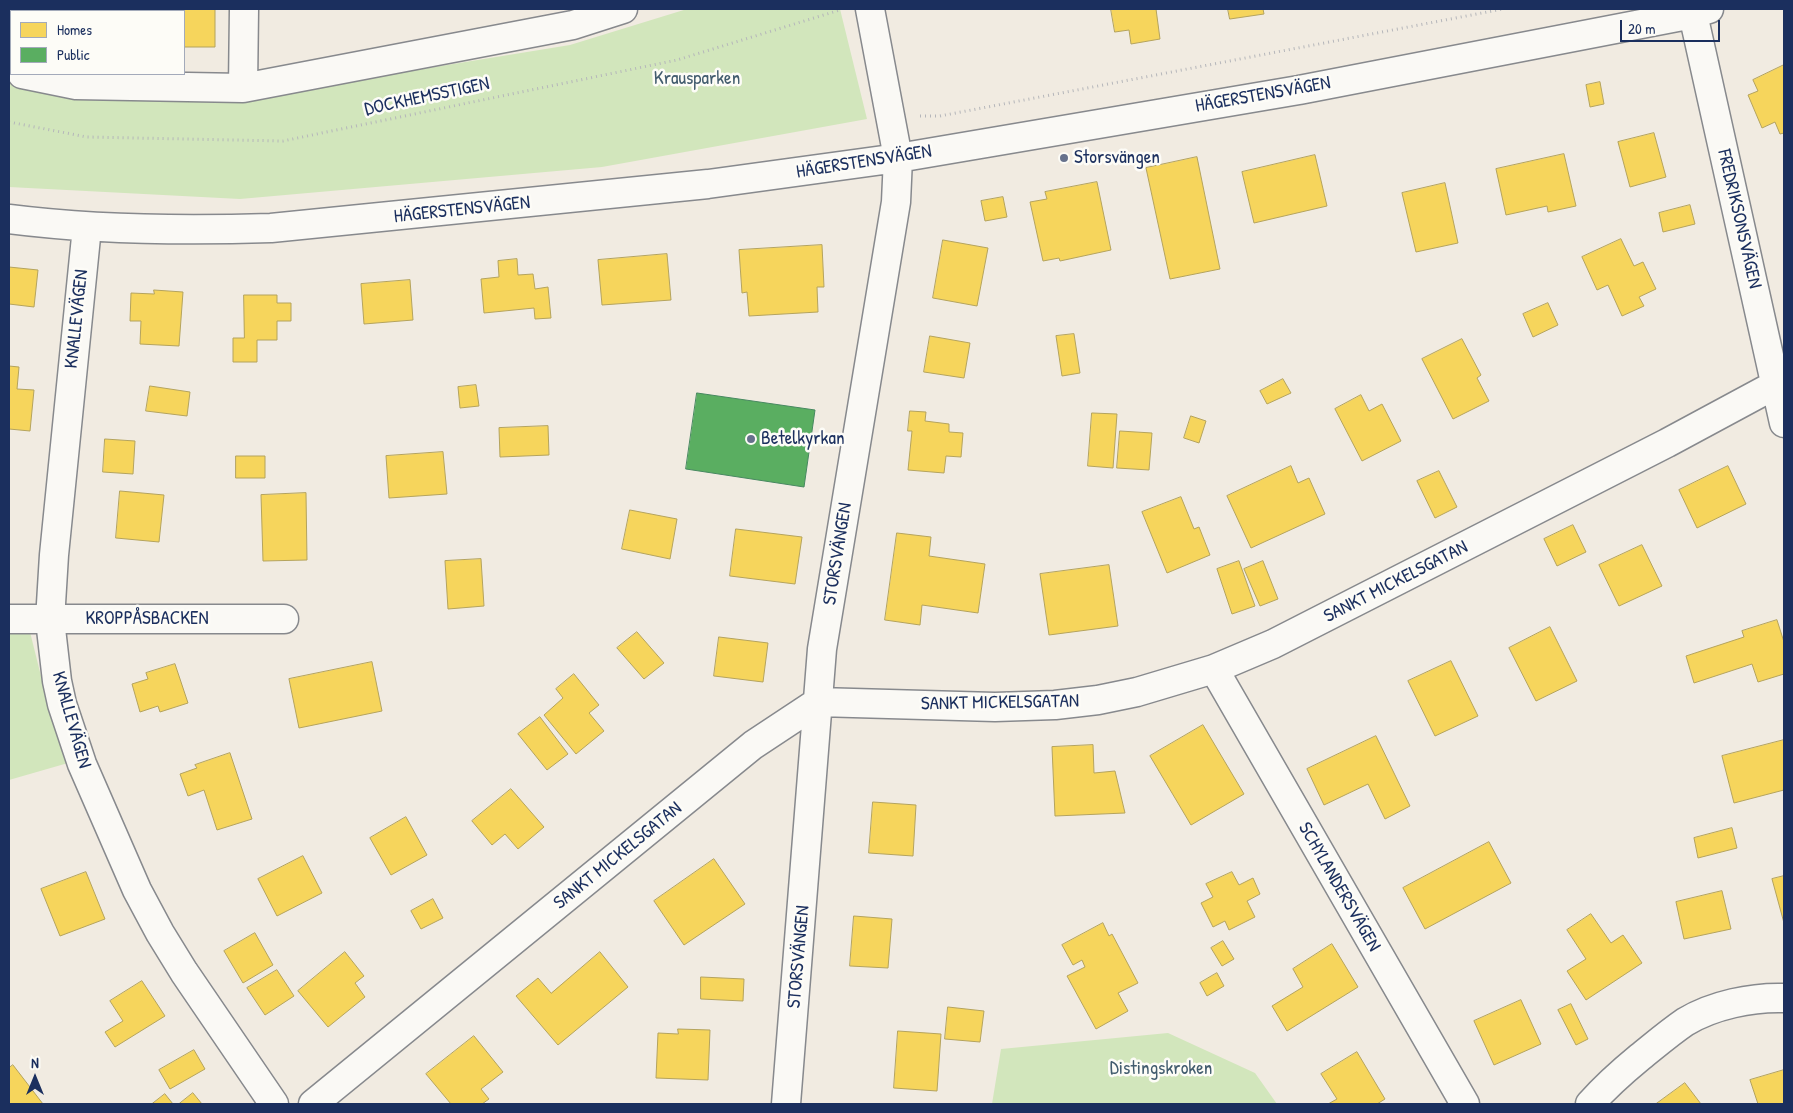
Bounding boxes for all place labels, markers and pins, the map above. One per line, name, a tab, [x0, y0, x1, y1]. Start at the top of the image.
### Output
place label: Storsvängen	[1074, 147, 1160, 169]
marker: Storsvängen	[1058, 152, 1070, 164]
place label: Betelkyrkan	[761, 428, 845, 450]
marker: Betelkyrkan	[745, 433, 757, 445]

